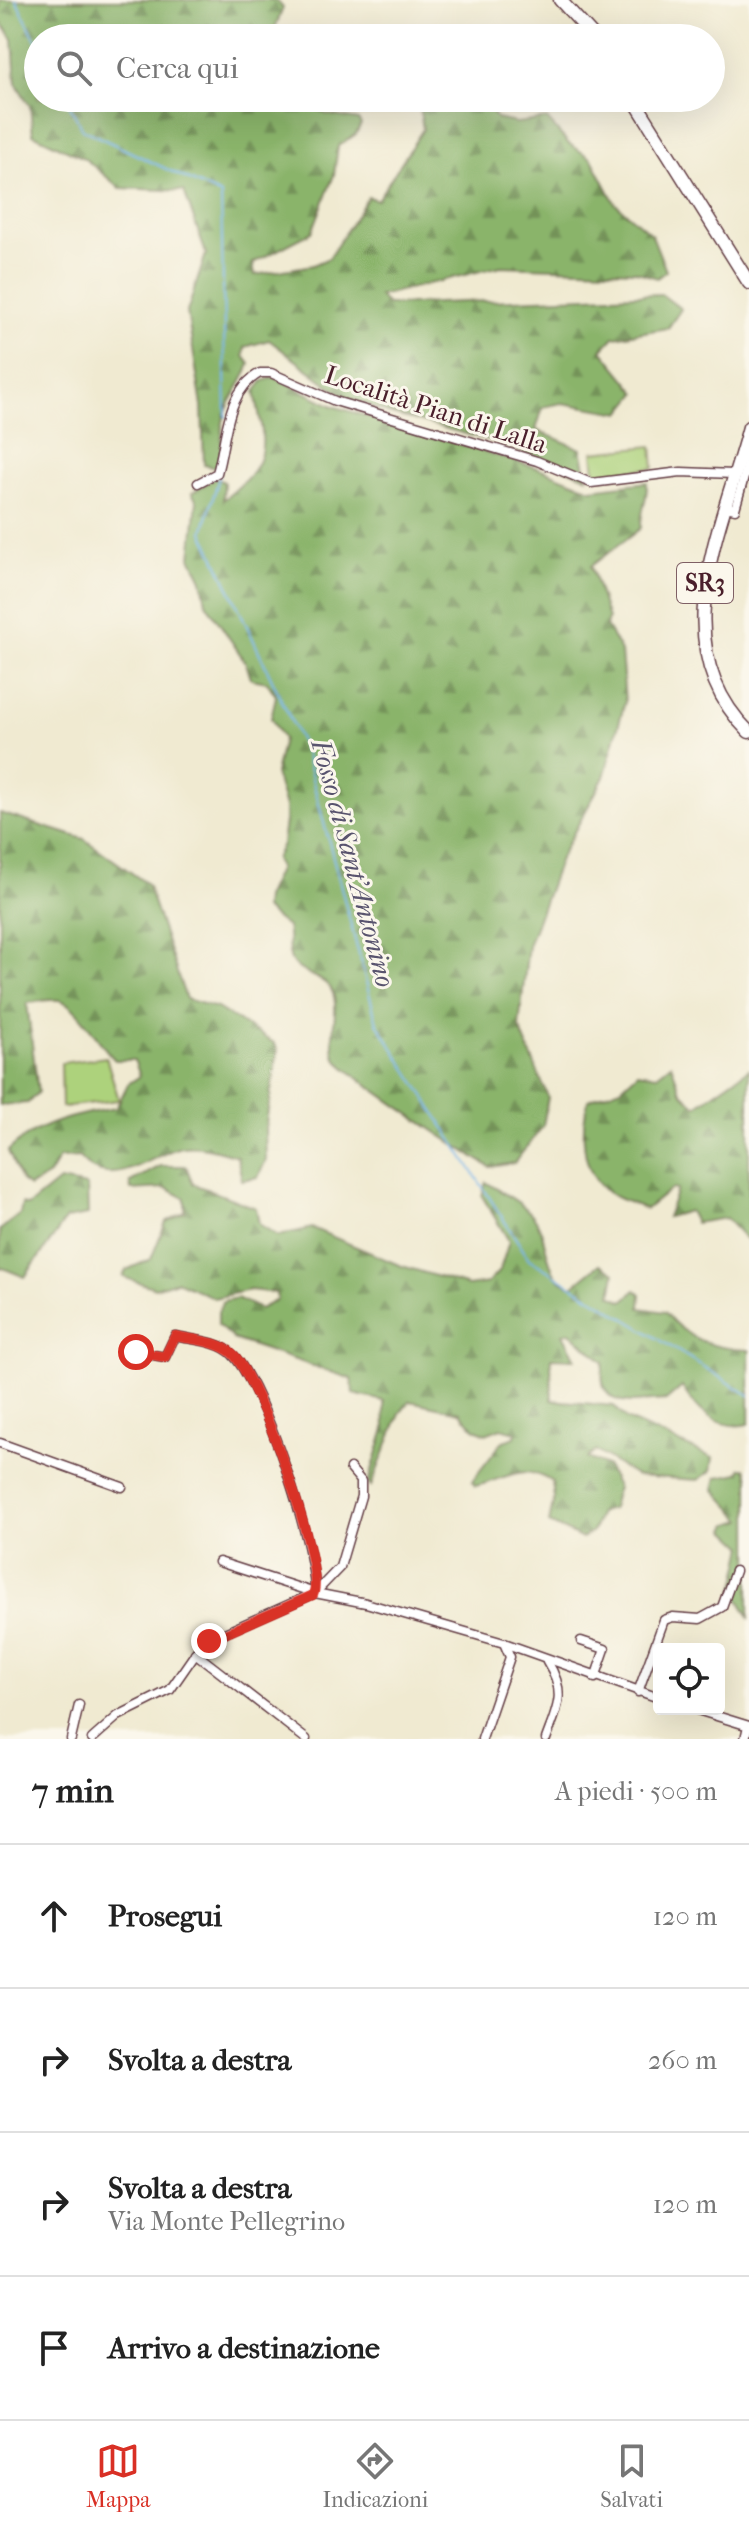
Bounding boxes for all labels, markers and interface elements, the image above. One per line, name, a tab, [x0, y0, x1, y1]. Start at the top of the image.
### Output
search box	[24, 24, 725, 112]
icon: search	[52, 46, 96, 90]
text: Cerca qui	[116, 51, 239, 86]
street label: Località Pian di Lalla	[321, 359, 552, 460]
road number: SR3	[677, 563, 733, 603]
water label: Fosso di Sant'Antonino	[304, 735, 403, 991]
route start	[118, 1334, 154, 1370]
route end	[191, 1623, 227, 1659]
map controls	[653, 1643, 725, 1715]
button: locate	[653, 1643, 725, 1715]
text: 7 min	[32, 1771, 114, 1811]
text: A piedi · 500 m	[555, 1776, 717, 1807]
icon: ahead	[32, 1894, 76, 1938]
text: Prosegui	[108, 1899, 222, 1934]
text: 120 m	[653, 1901, 717, 1932]
icon: right	[32, 2038, 76, 2082]
text: Svolta a destra	[108, 2043, 291, 2078]
text: 260 m	[648, 2045, 717, 2076]
text: Svolta a destra	[108, 2171, 291, 2206]
icon: right	[32, 2182, 76, 2226]
text: 120 m	[653, 2189, 717, 2220]
text: Via Monte Pellegrino	[108, 2206, 345, 2237]
icon: arrive	[32, 2326, 76, 2370]
text: Arrivo a destinazione	[108, 2331, 380, 2366]
tab: Mappa	[86, 2439, 150, 2513]
tab: Indicazioni	[322, 2439, 428, 2513]
tab: Salvati	[600, 2439, 663, 2513]

